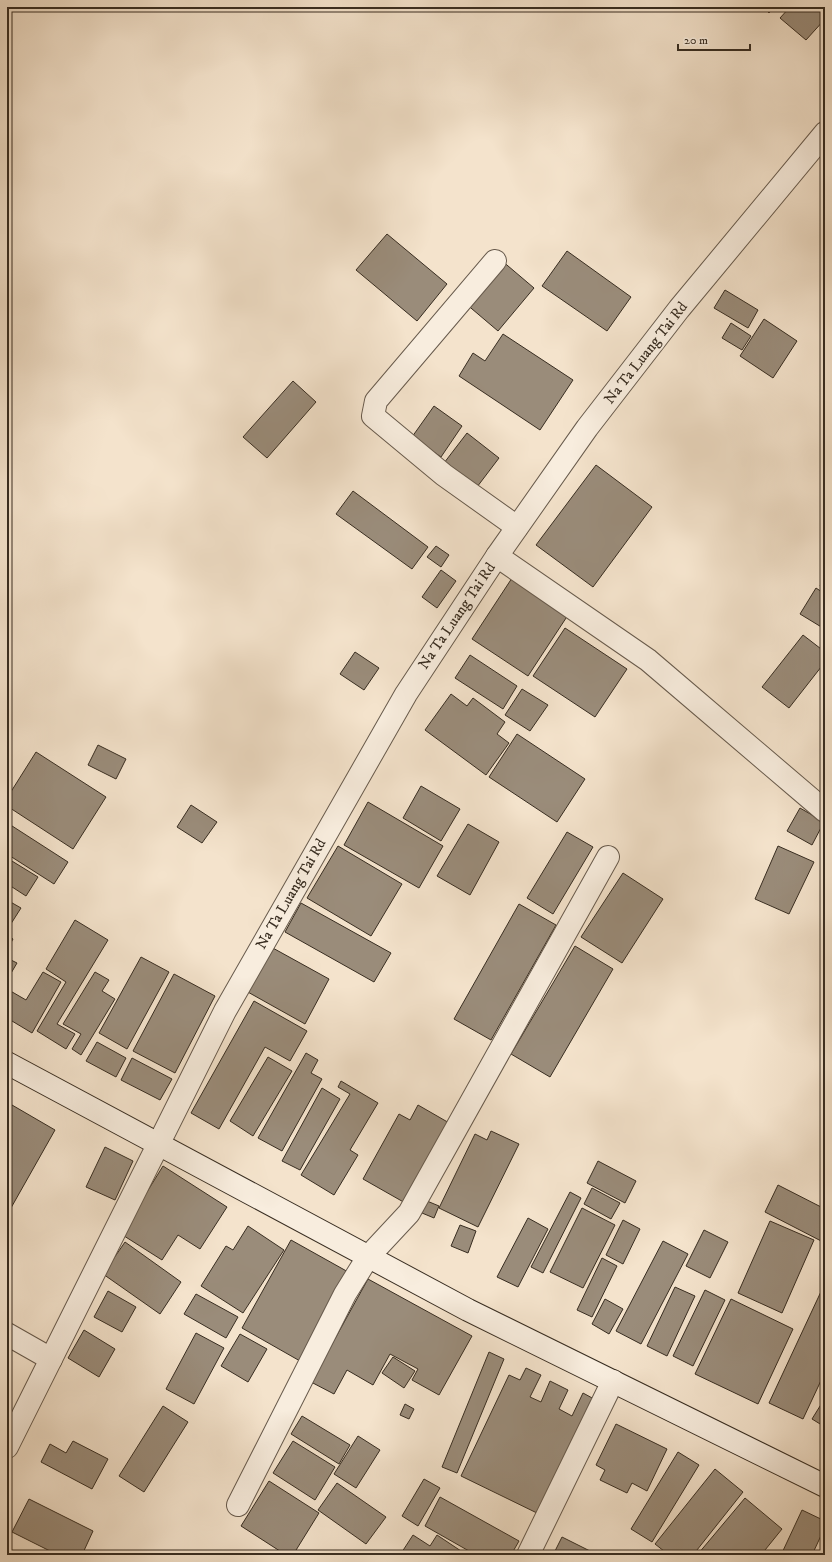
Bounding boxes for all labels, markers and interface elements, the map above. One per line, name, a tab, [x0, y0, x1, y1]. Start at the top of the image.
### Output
scale bar	[678, 26, 750, 52]
text: 20 m	[684, 33, 708, 48]
street label: Na Ta Luang Tai Rd	[600, 298, 692, 408]
street label: Na Ta Luang Tai Rd	[414, 559, 500, 673]
street label: Na Ta Luang Tai Rd	[252, 835, 331, 953]

